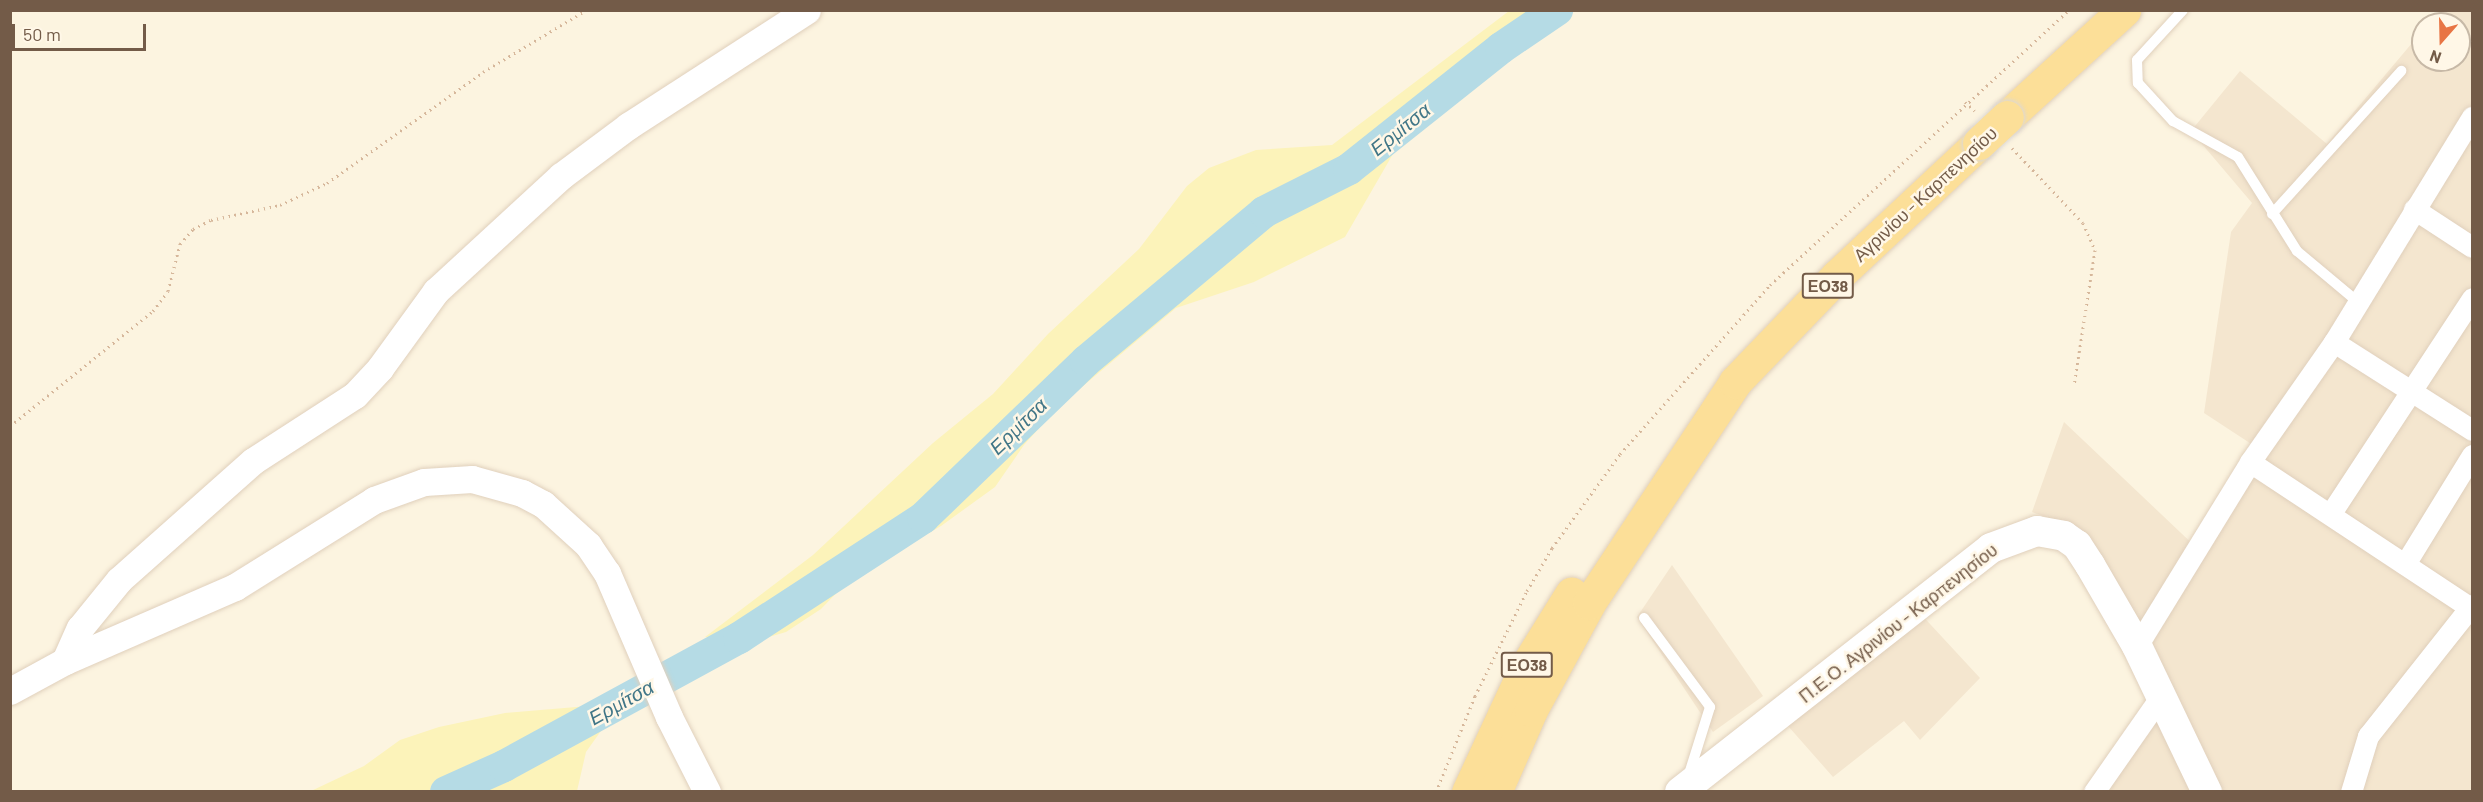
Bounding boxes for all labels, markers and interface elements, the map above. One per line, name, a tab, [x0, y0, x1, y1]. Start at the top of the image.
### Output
scale bar	[15, 12, 148, 50]
north arrow	[2411, 12, 2471, 72]
text: 50 m	[23, 23, 61, 45]
text: N	[2427, 47, 2444, 68]
water label: Ερμίτσα	[1365, 97, 1435, 161]
street label: Αγρινίου - Καρπενησίου	[1849, 122, 2001, 266]
road number: ΕΟ38	[1801, 273, 1855, 299]
water label: Ερμίτσα	[984, 393, 1052, 459]
street label: Π.Ε.Ο. Αγρινίου - Καρπενησίου	[1795, 539, 2001, 707]
road number: ΕΟ38	[1500, 652, 1554, 678]
water label: Ερμίτσα	[584, 674, 658, 730]

